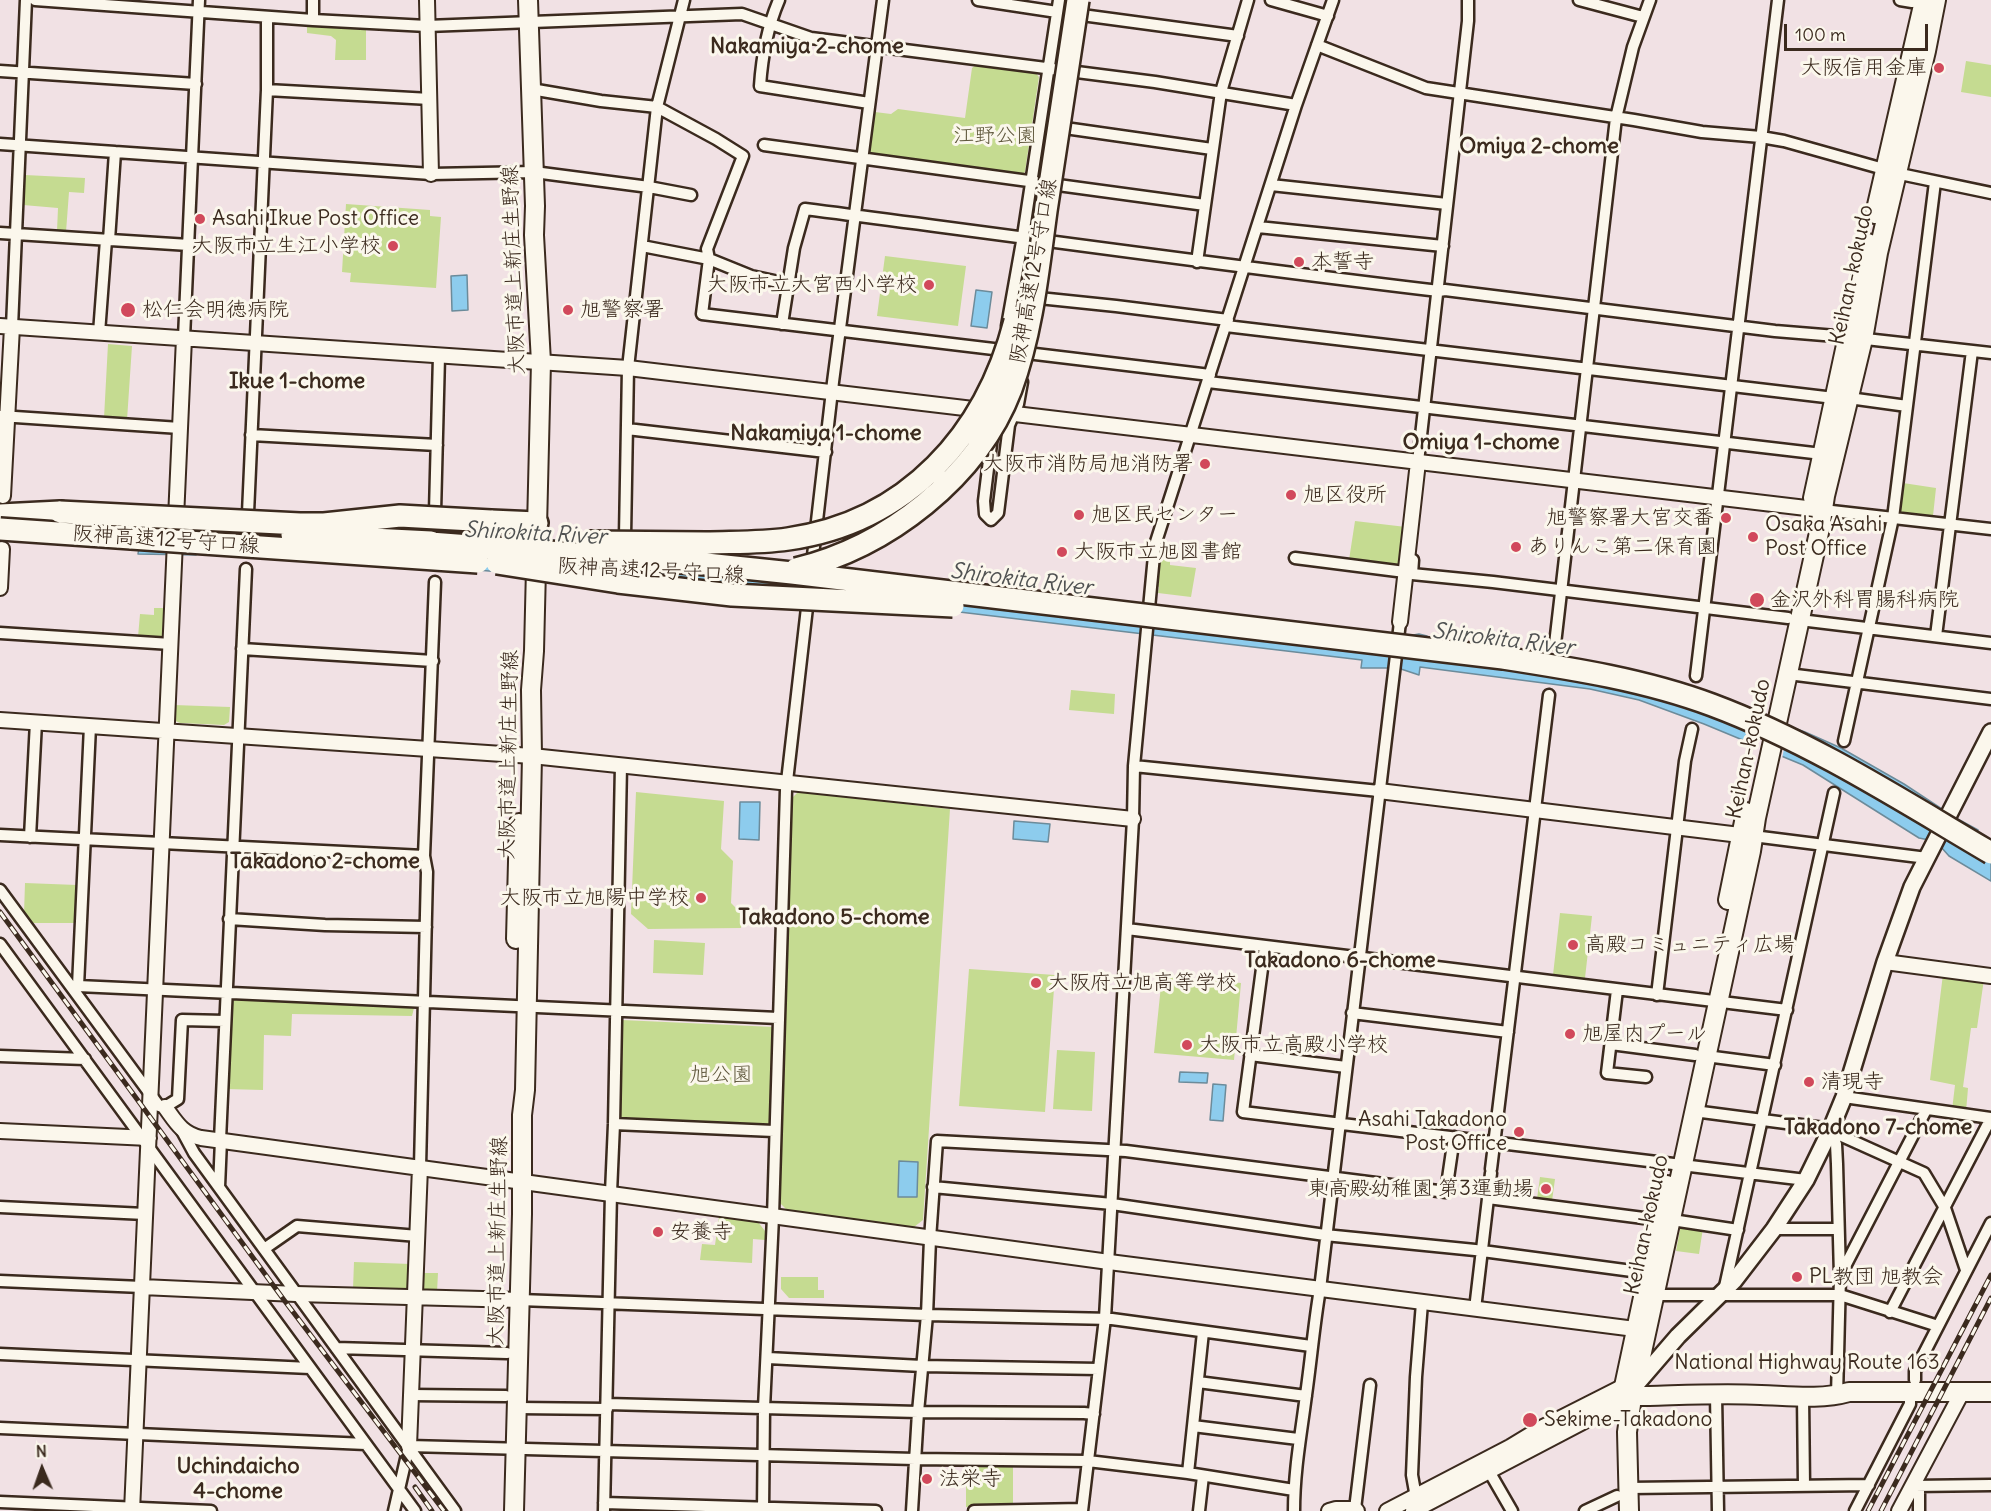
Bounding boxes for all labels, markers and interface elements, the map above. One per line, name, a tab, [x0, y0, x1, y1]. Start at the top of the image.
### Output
scale bar	[1787, 12, 1931, 50]
text: 100 m	[1795, 23, 1846, 46]
district label: Nakamiya 2-chome	[710, 34, 904, 60]
place label: 大阪信用金庫	[1801, 55, 1927, 81]
marker: 大阪信用金庫	[1932, 61, 1946, 75]
park label: 江野公園	[953, 123, 1037, 149]
district label: Omiya 2-chome	[1459, 134, 1619, 160]
street label: 大阪市道上新庄生野線	[498, 165, 530, 375]
street label: 阪神高速12号守口線	[1005, 176, 1063, 366]
street label: Keihan-kokudo	[1825, 203, 1879, 347]
place label: Asahi Ikue Post Office	[212, 206, 419, 232]
marker: Asahi Ikue Post Office	[193, 212, 207, 226]
place label: 大阪市立生江小学校	[192, 233, 381, 259]
marker: 大阪市立生江小学校	[386, 239, 400, 253]
place label: 本誓寺	[1311, 249, 1374, 275]
marker: 本誓寺	[1292, 255, 1306, 269]
place label: 大阪市立大宮西小学校	[707, 272, 917, 298]
marker: 大阪市立大宮西小学校	[922, 278, 936, 292]
place label: 松仁会明徳病院	[142, 297, 289, 323]
place label: 旭警察署	[580, 297, 664, 323]
marker: 松仁会明徳病院	[119, 301, 137, 319]
marker: 旭警察署	[561, 303, 575, 317]
district label: Ikue 1-chome	[229, 369, 365, 395]
district label: Nakamiya 1-chome	[730, 421, 922, 447]
district label: Omiya 1-chome	[1402, 430, 1560, 456]
place label: 大阪市消防局旭消防署	[983, 451, 1193, 477]
marker: 大阪市消防局旭消防署	[1198, 457, 1212, 471]
place label: 旭区役所	[1303, 482, 1387, 508]
marker: 旭区役所	[1284, 488, 1298, 502]
place label: 旭区民センター	[1091, 502, 1238, 528]
place label: 旭警察署大宮交番	[1546, 505, 1714, 531]
marker: 旭区民センター	[1072, 508, 1086, 522]
marker: 旭警察署大宮交番	[1719, 511, 1733, 525]
place label: Osaka Asahi Post Office	[1765, 512, 1882, 562]
water label: Shirokita River	[463, 517, 607, 551]
street label: 阪神高速12号守口線	[71, 521, 261, 559]
marker: Osaka Asahi Post Office	[1746, 530, 1760, 544]
place label: ありんこ第二保育園	[1528, 534, 1717, 560]
place label: 大阪市立旭図書館	[1074, 539, 1242, 565]
marker: ありんこ第二保育園	[1509, 540, 1523, 554]
marker: 大阪市立旭図書館	[1055, 545, 1069, 559]
street label: 阪神高速12号守口線	[557, 554, 745, 588]
water label: Shirokita River	[949, 558, 1093, 602]
place label: 金沢外科胃腸科病院	[1770, 587, 1959, 613]
marker: 金沢外科胃腸科病院	[1748, 591, 1766, 609]
water label: Shirokita River	[1431, 618, 1575, 662]
street label: 大阪市道上新庄生野線	[495, 650, 523, 860]
street label: Keihan-kokudo	[1722, 677, 1776, 821]
district label: Takadono 2-chome	[230, 849, 420, 875]
place label: 大阪市立旭陽中学校	[500, 885, 689, 911]
marker: 大阪市立旭陽中学校	[694, 891, 708, 905]
district label: Takadono 5-chome	[738, 905, 930, 931]
place label: 高殿コミュニティ広場	[1585, 932, 1795, 958]
marker: 高殿コミュニティ広場	[1566, 938, 1580, 952]
district label: Takadono 6-chome	[1244, 948, 1436, 974]
place label: 大阪府立旭高等学校	[1048, 970, 1237, 996]
marker: 大阪府立旭高等学校	[1029, 976, 1043, 990]
place label: 旭屋内プール	[1582, 1021, 1707, 1047]
marker: 旭屋内プール	[1563, 1027, 1577, 1041]
place label: 大阪市立高殿小学校	[1199, 1032, 1388, 1058]
marker: 大阪市立高殿小学校	[1180, 1038, 1194, 1052]
park label: 旭公園	[690, 1062, 752, 1088]
place label: 清現寺	[1821, 1069, 1884, 1095]
marker: 清現寺	[1802, 1075, 1816, 1089]
place label: Asahi Takadono Post Office	[1358, 1107, 1507, 1157]
district label: Takadono 7-chome	[1784, 1115, 1972, 1141]
marker: Asahi Takadono Post Office	[1512, 1125, 1526, 1139]
street label: 大阪市道上新庄生野線	[484, 1136, 512, 1346]
street label: Keihan-kokudo	[1620, 1153, 1674, 1297]
place label: 東高殿幼稚園 第3運動場	[1307, 1176, 1534, 1202]
marker: 東高殿幼稚園 第3運動場	[1539, 1182, 1553, 1196]
place label: 安養寺	[670, 1219, 733, 1245]
marker: 安養寺	[651, 1225, 665, 1239]
place label: PL教団 旭教会	[1809, 1264, 1943, 1290]
marker: PL教団 旭教会	[1790, 1270, 1804, 1284]
street label: National Highway Route 163	[1674, 1350, 1940, 1376]
place label: Sekime-Takadono	[1544, 1407, 1712, 1433]
marker: Sekime-Takadono	[1521, 1411, 1539, 1429]
north arrow	[12, 1439, 72, 1499]
text: N	[35, 1441, 47, 1461]
district label: Uchindaicho 4-chome	[176, 1454, 300, 1506]
place label: 法栄寺	[939, 1466, 1002, 1492]
marker: 法栄寺	[920, 1472, 934, 1486]

